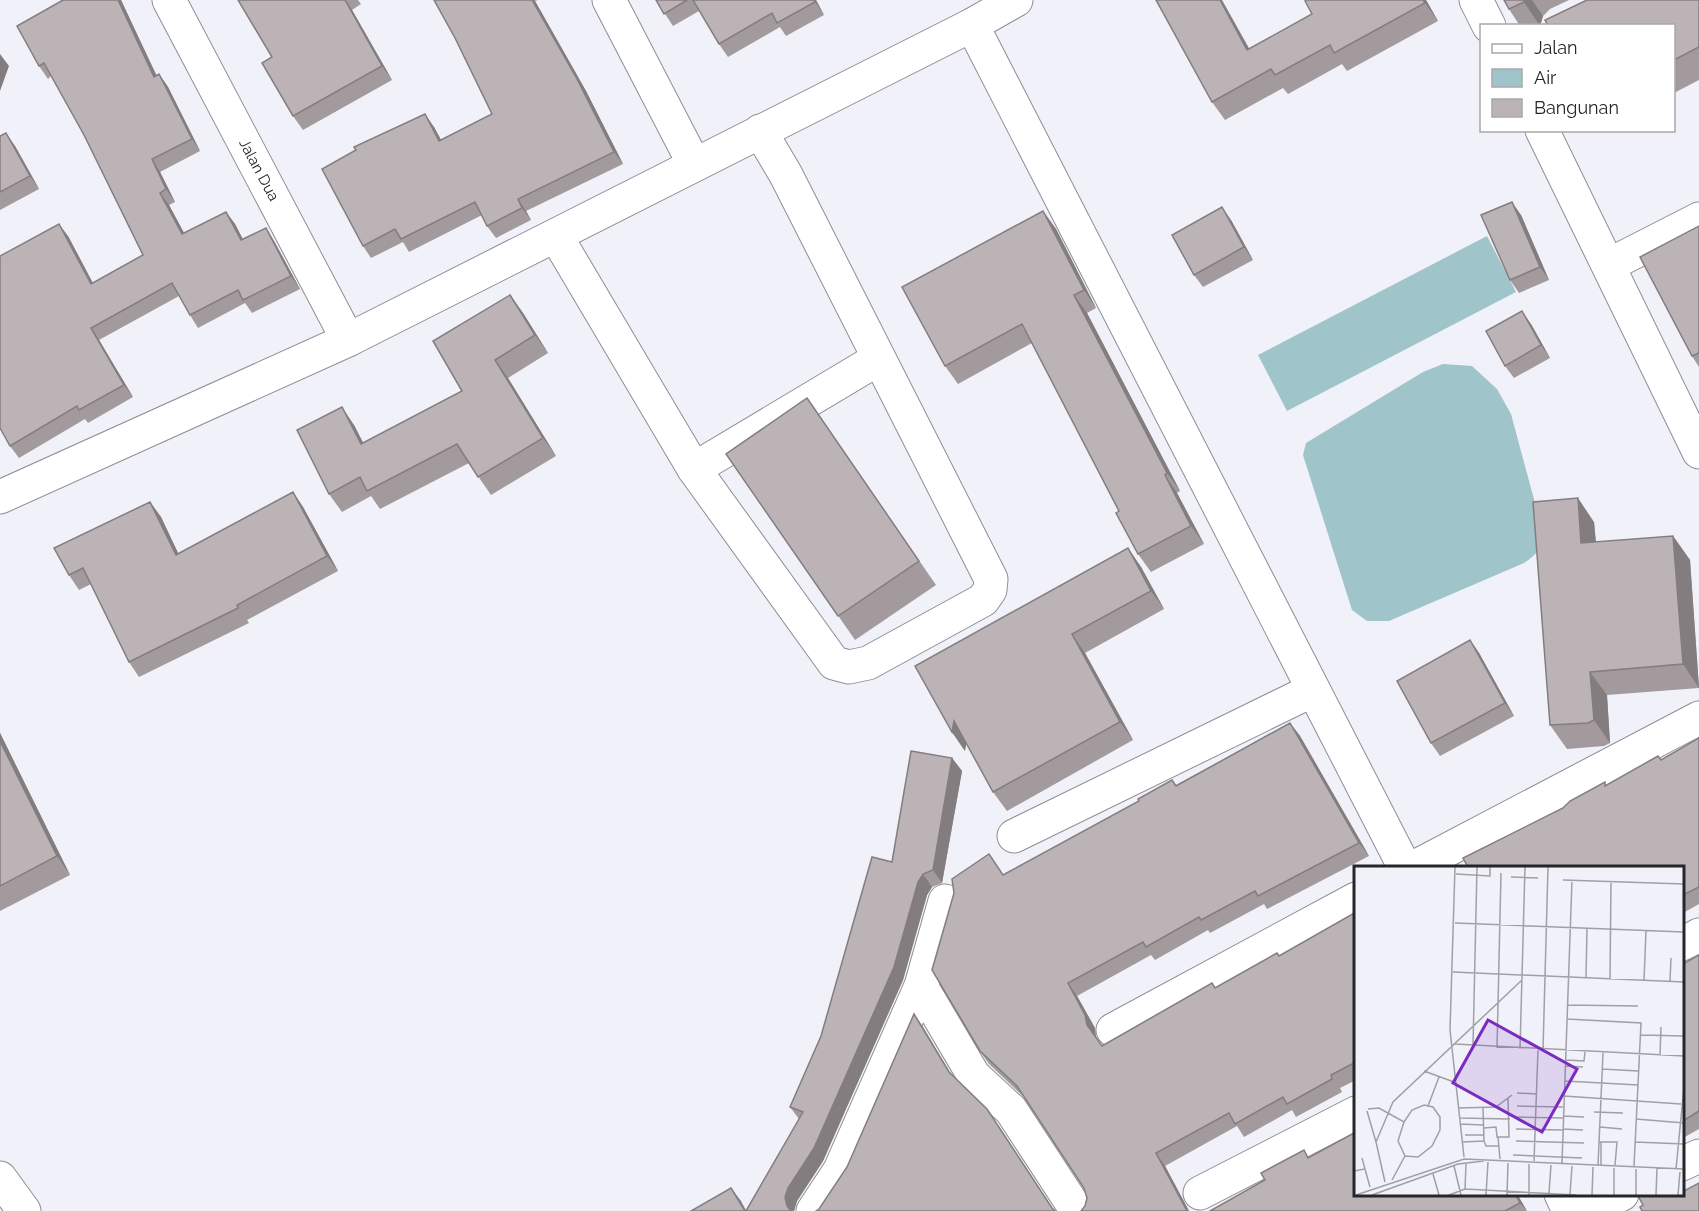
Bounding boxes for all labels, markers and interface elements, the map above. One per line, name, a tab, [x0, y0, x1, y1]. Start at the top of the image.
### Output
legend	[1480, 24, 1675, 132]
text: Jalan	[1534, 37, 1578, 58]
text: Air	[1534, 67, 1557, 88]
text: Bangunan	[1534, 97, 1619, 118]
street label: Jalan Dua	[235, 136, 283, 204]
inset map	[1354, 866, 1684, 1196]

